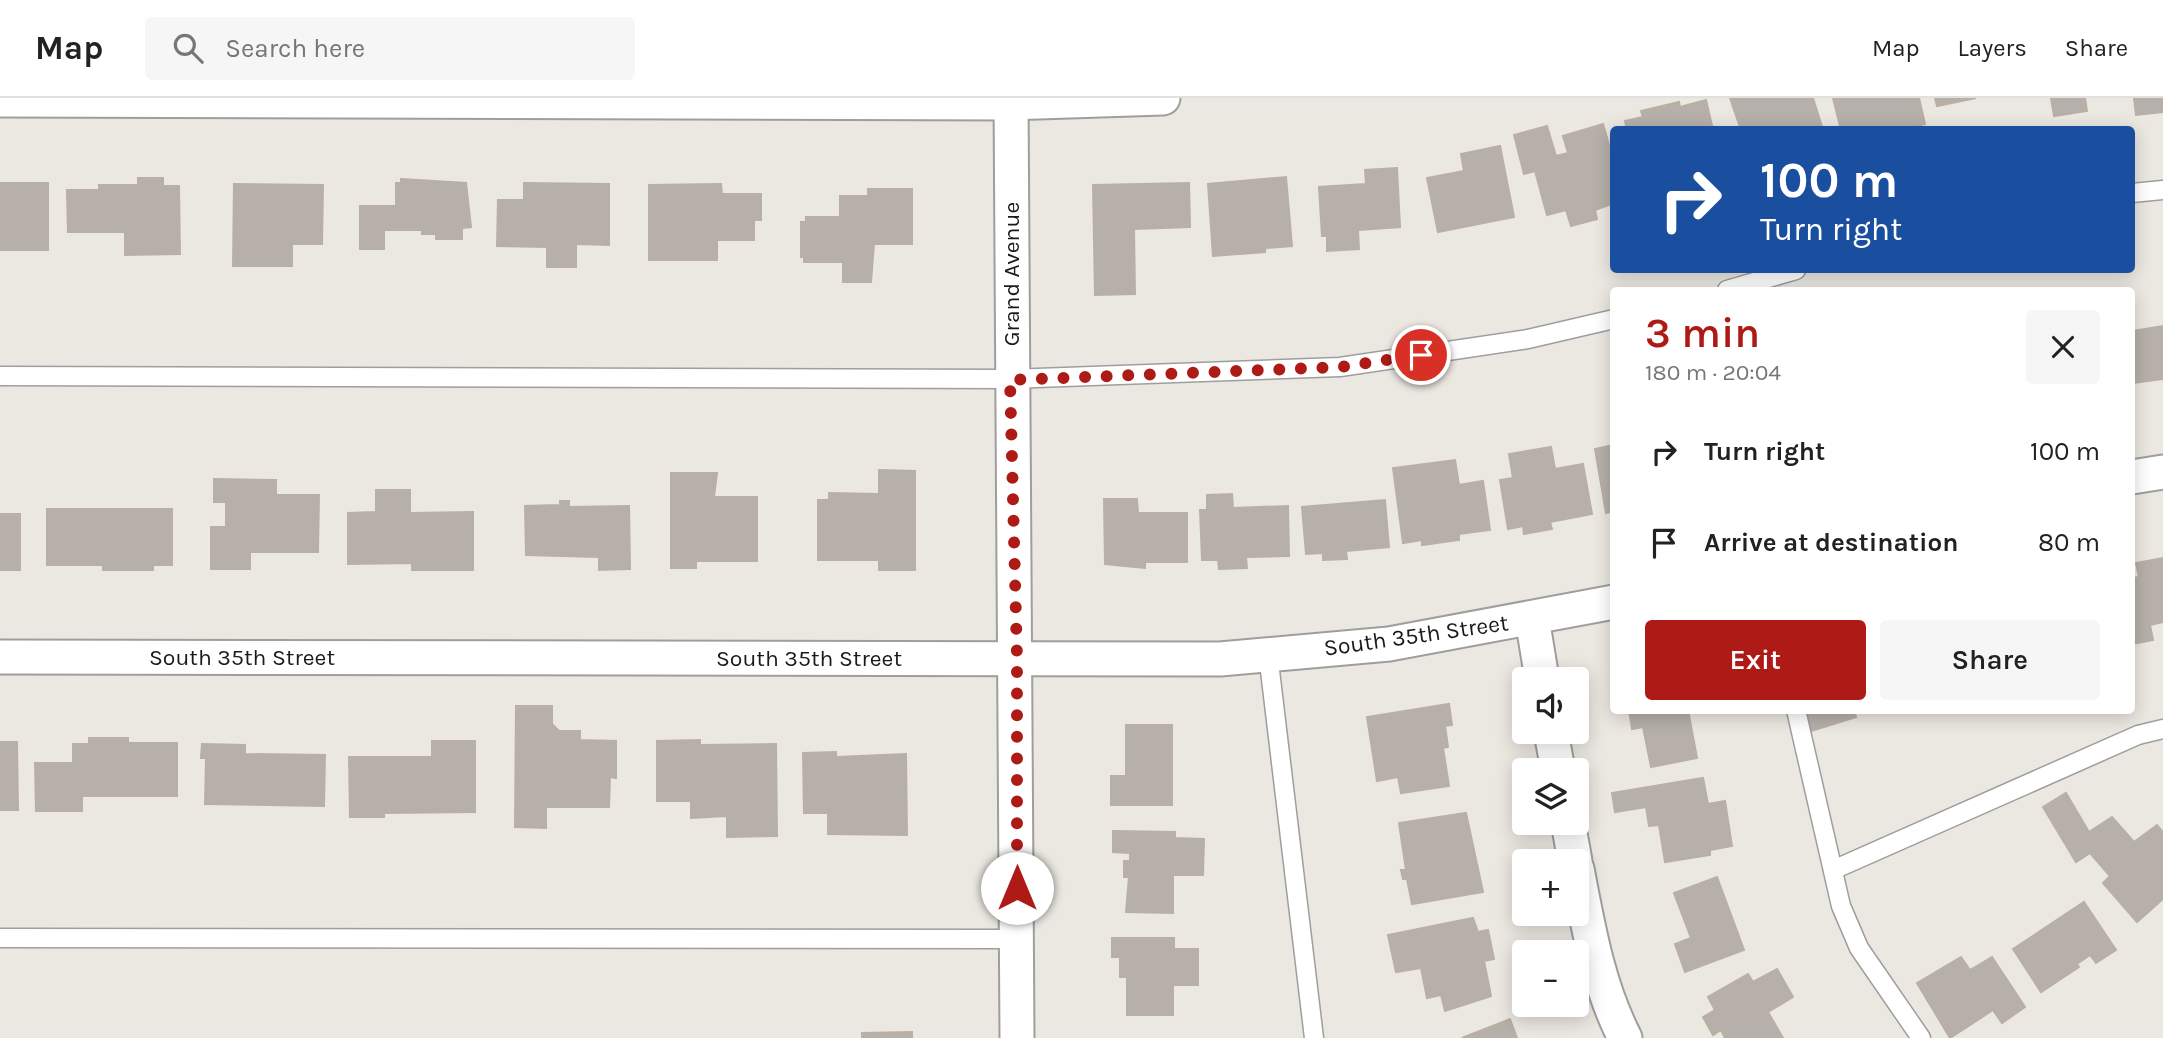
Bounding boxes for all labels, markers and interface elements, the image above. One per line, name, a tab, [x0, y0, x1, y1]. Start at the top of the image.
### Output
search box	[145, 17, 635, 80]
text: Map	[35, 29, 103, 67]
icon: search	[169, 29, 207, 67]
text: Search here	[225, 33, 365, 64]
text: Map	[1872, 34, 1920, 62]
text: Layers	[1958, 34, 2027, 62]
text: Share	[2065, 34, 2128, 62]
text: 100 m	[1760, 152, 1898, 209]
icon: right	[1645, 154, 1736, 245]
street label: Grand Avenue	[998, 202, 1025, 346]
text: Turn right	[1760, 211, 1902, 248]
text: 3 min	[1645, 308, 1760, 358]
button: close	[2026, 310, 2100, 384]
pin	[1391, 325, 1451, 385]
icon: arrive	[1402, 336, 1440, 374]
text: 180 m · 20:04	[1645, 359, 1781, 386]
icon: right	[1645, 433, 1683, 471]
text: Turn right	[1704, 436, 1825, 467]
text: 100 m	[2030, 436, 2100, 467]
icon: arrive	[1645, 524, 1683, 562]
text: Arrive at destination	[1704, 527, 1958, 558]
text: 80 m	[2038, 527, 2100, 558]
street label: South 35th Street	[1322, 609, 1510, 662]
button: Exit	[1645, 620, 1866, 700]
button: Share	[1880, 620, 2100, 700]
street label: South 35th Street	[149, 644, 335, 671]
street label: South 35th Street	[716, 645, 902, 672]
map controls	[1512, 667, 1589, 1017]
button: sound	[1512, 667, 1589, 744]
button: layers	[1512, 758, 1589, 835]
button: +	[1512, 849, 1589, 926]
position arrow	[980, 851, 1054, 925]
button: −	[1512, 940, 1589, 1017]

